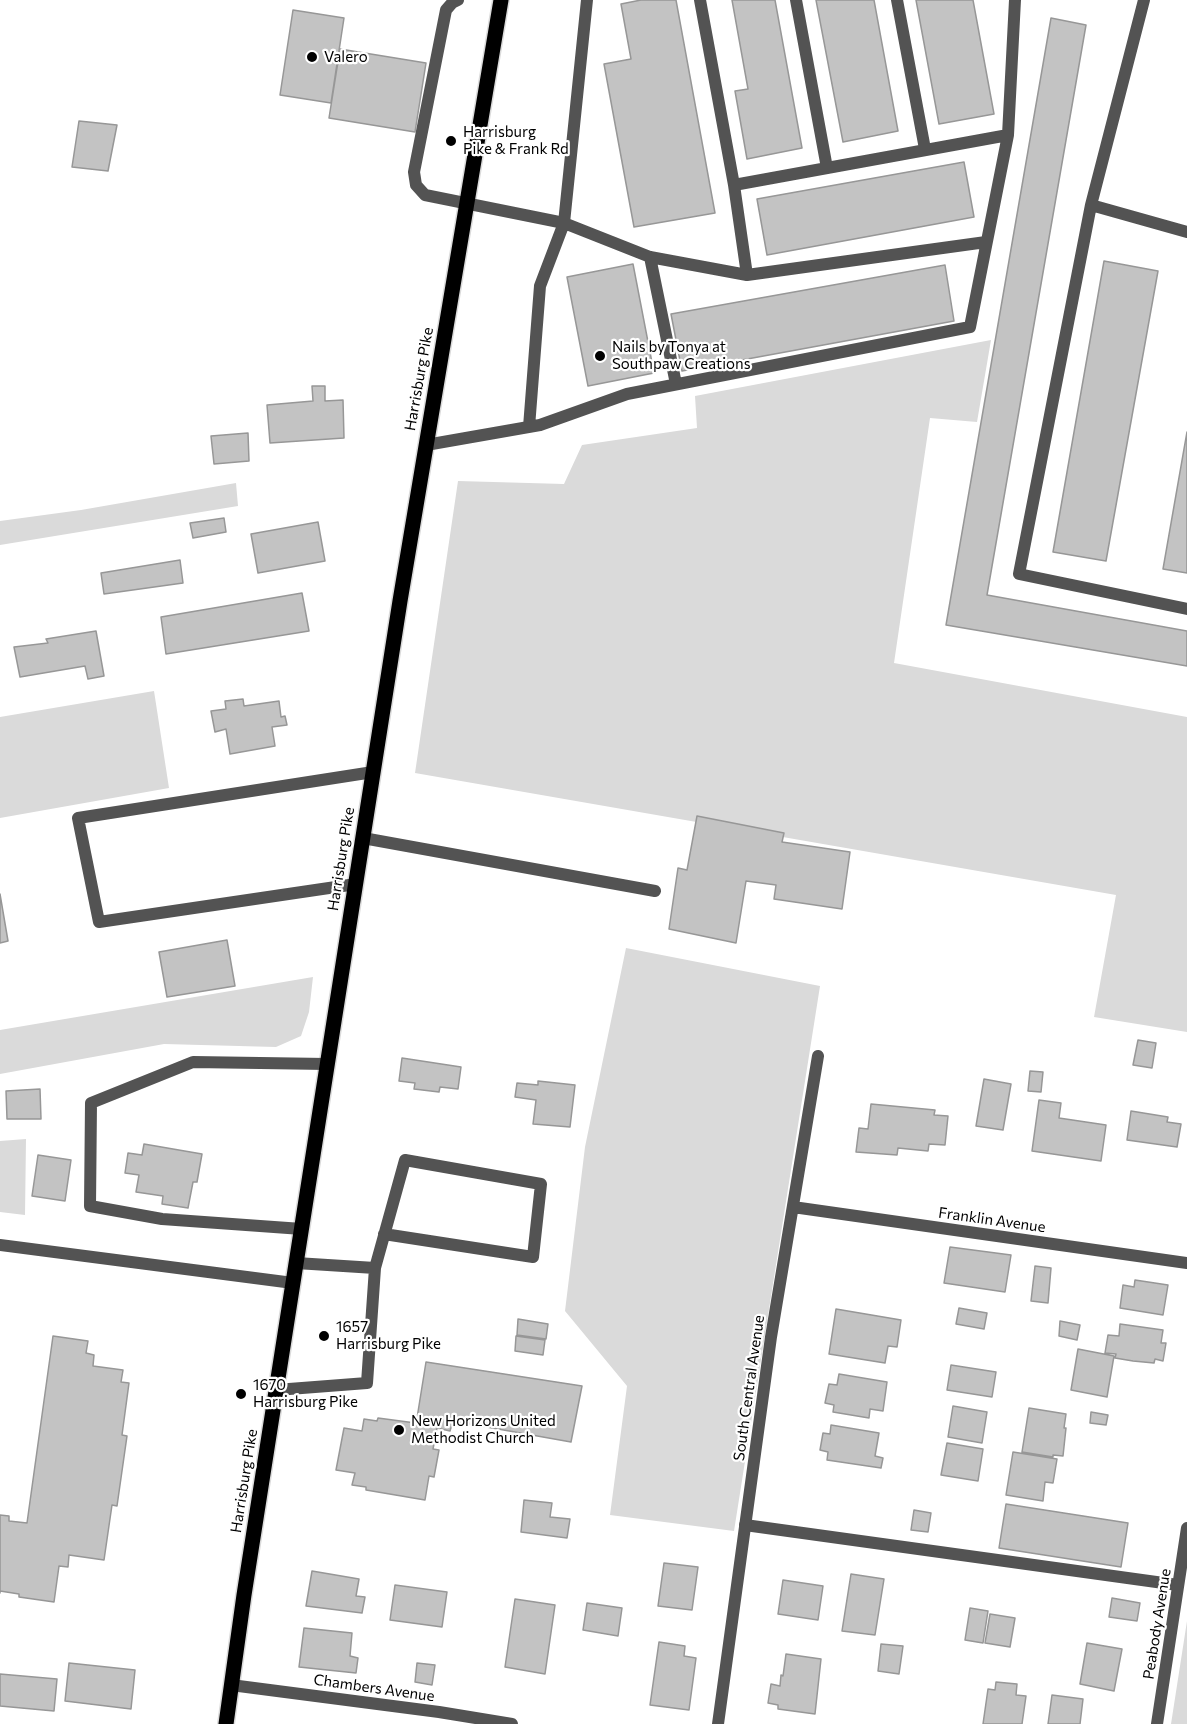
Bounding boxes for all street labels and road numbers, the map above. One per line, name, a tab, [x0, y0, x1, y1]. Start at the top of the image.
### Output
street label: Harrisburg Pike	[401, 326, 437, 432]
street label: Harrisburg Pike	[324, 806, 358, 912]
street label: Franklin Avenue	[937, 1204, 1047, 1236]
street label: South Central Avenue	[730, 1314, 768, 1462]
street label: Harrisburg Pike	[227, 1428, 261, 1534]
street label: Peabody Avenue	[1139, 1567, 1175, 1681]
street label: Chambers Avenue	[312, 1671, 436, 1705]

